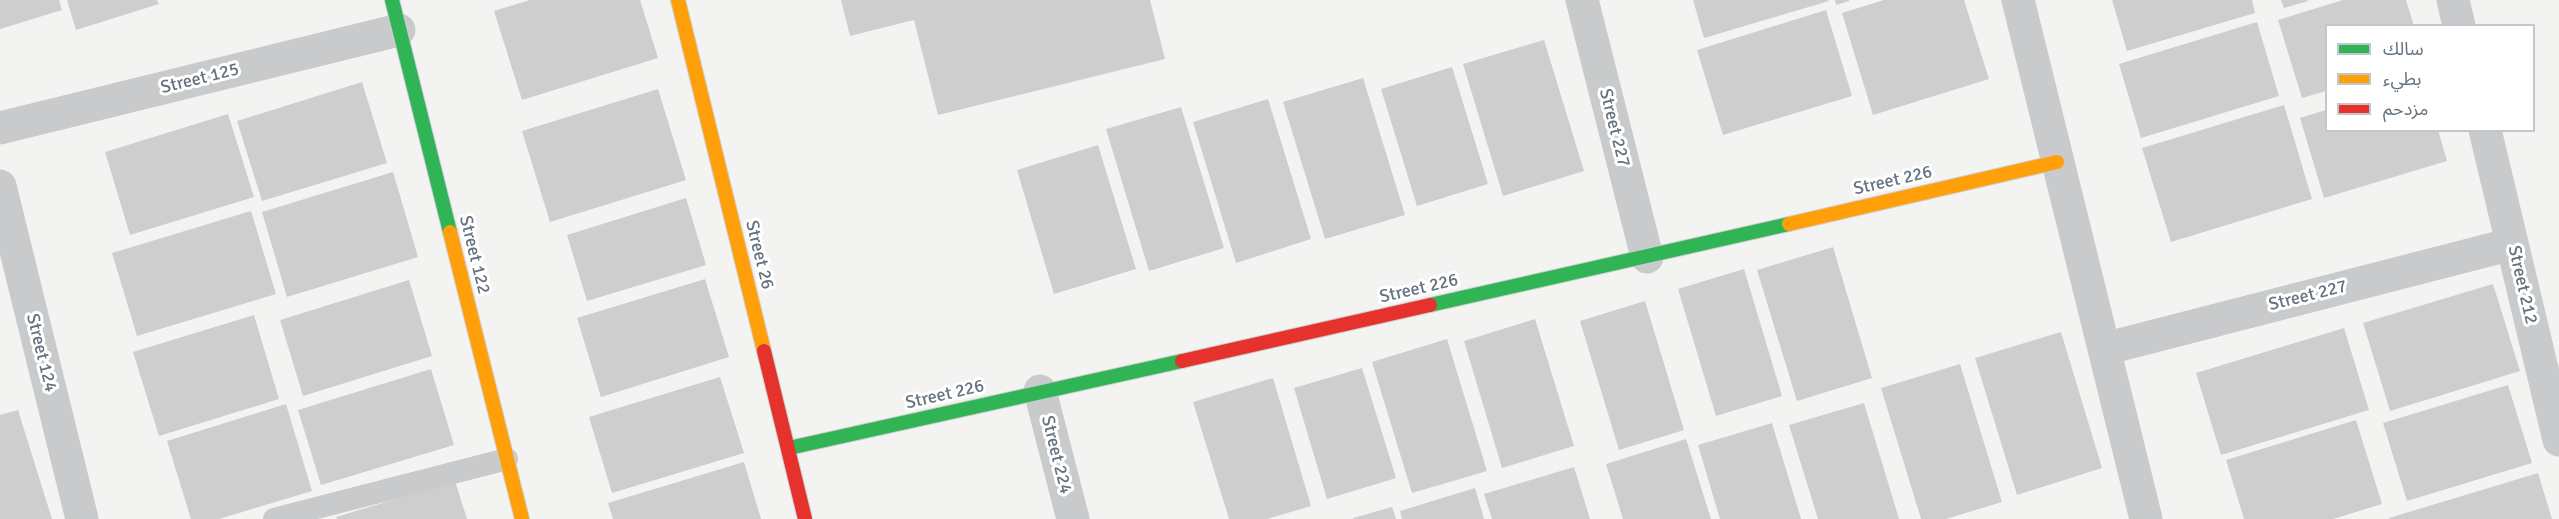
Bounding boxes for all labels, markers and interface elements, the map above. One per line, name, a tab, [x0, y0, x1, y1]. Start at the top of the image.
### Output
legend	[2325, 24, 2535, 132]
text: سالك	[2383, 38, 2424, 60]
street label: Street 125	[159, 59, 241, 99]
text: بطيء	[2383, 68, 2421, 90]
street label: Street 227	[1594, 87, 1634, 169]
text: مزدحم	[2383, 98, 2428, 120]
street label: Street 226	[1852, 161, 1934, 201]
street label: Street 122	[454, 214, 494, 296]
street label: Street 26	[740, 218, 778, 292]
street label: Street 212	[2502, 244, 2542, 326]
street label: Street 226	[1378, 269, 1460, 309]
street label: Street 227	[2267, 276, 2349, 316]
street label: Street 124	[21, 312, 61, 394]
street label: Street 226	[904, 375, 986, 415]
street label: Street 224	[1036, 414, 1076, 496]

